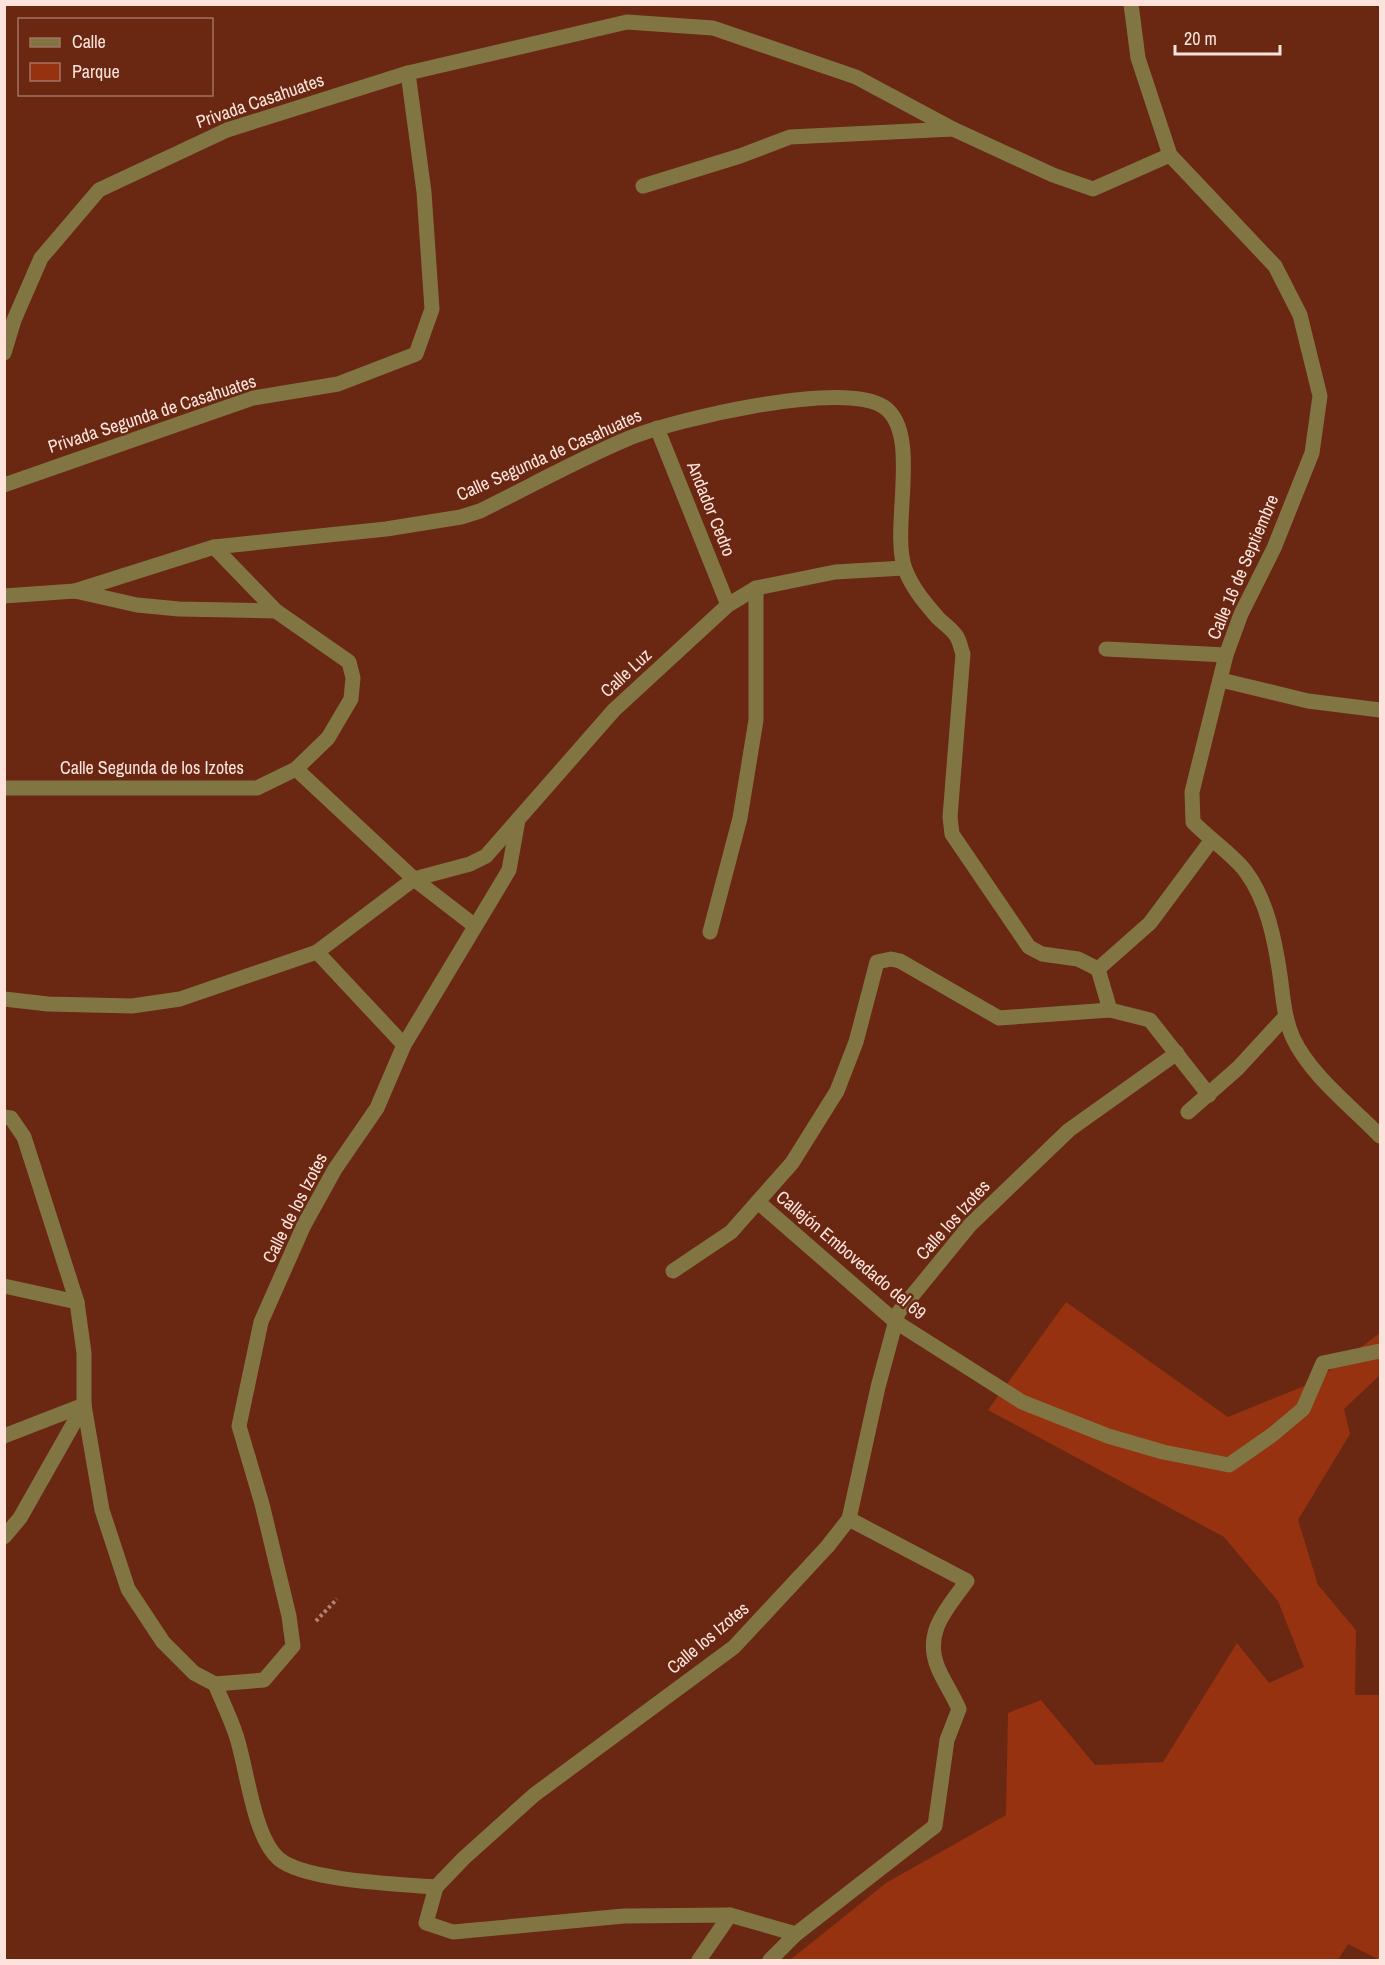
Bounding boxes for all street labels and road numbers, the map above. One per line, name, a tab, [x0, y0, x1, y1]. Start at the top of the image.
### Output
street label: Privada Casahuates	[193, 67, 327, 134]
street label: Privada Segunda de Casahuates	[45, 368, 259, 459]
street label: Calle Segunda de Casahuates	[452, 402, 645, 507]
street label: Andador Cedro	[681, 457, 742, 560]
street label: Calle 16 de Septiembre	[1201, 491, 1284, 643]
street label: Calle Luz	[595, 643, 657, 703]
street label: Calle Segunda de los Izotes	[60, 755, 244, 780]
street label: Calle de los Izotes	[256, 1148, 333, 1267]
street label: Calle los Izotes	[910, 1174, 995, 1265]
street label: Callejón Embovedado del 69	[771, 1184, 932, 1325]
street label: Calle los Izotes	[661, 1596, 754, 1679]

